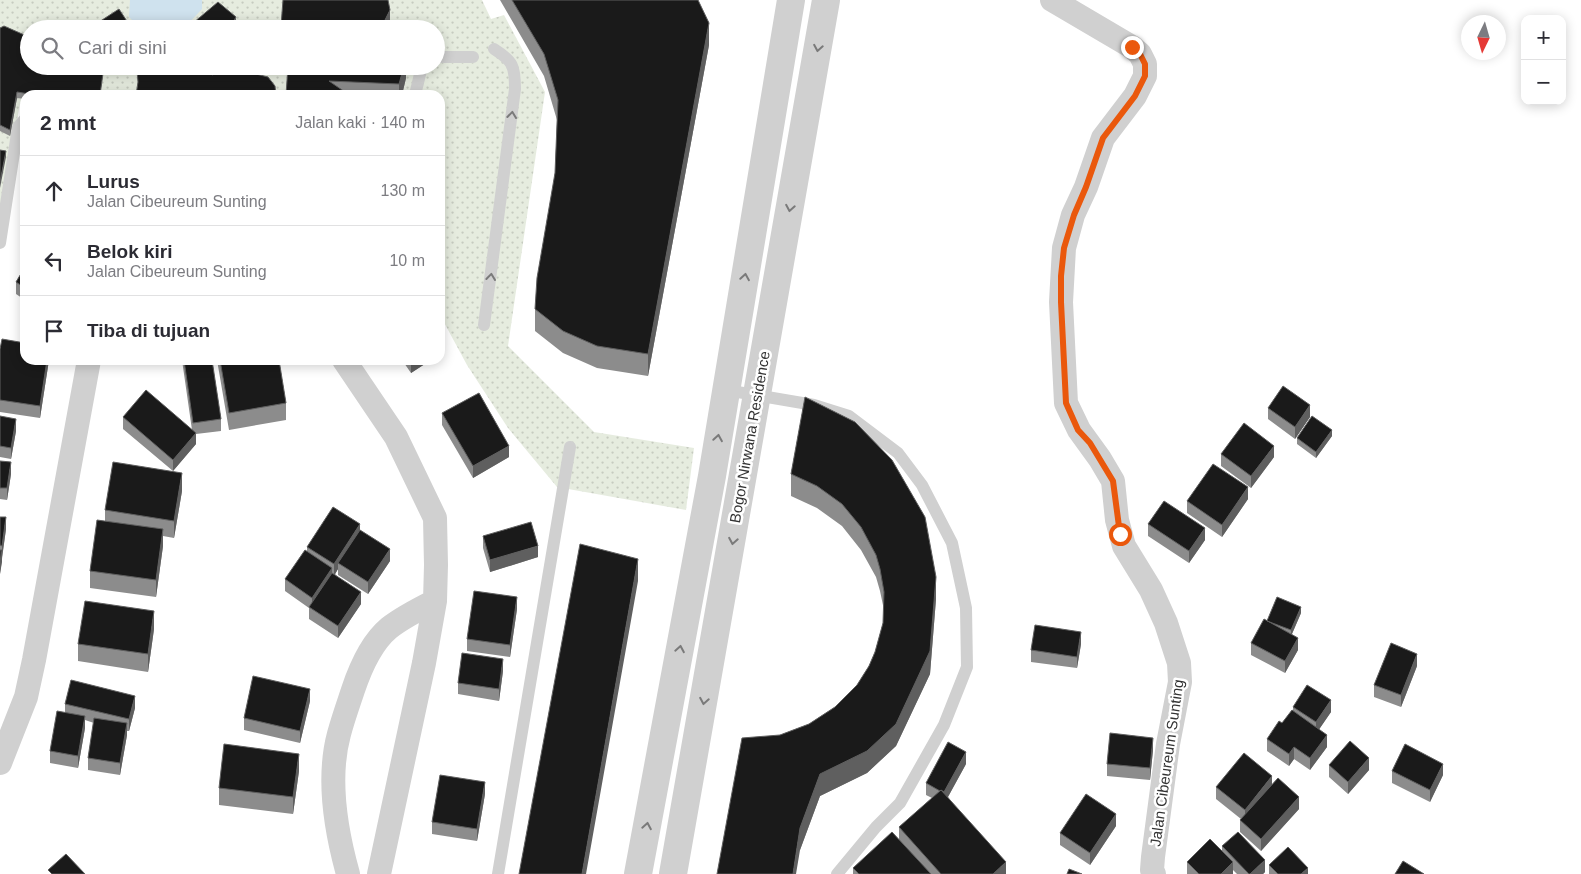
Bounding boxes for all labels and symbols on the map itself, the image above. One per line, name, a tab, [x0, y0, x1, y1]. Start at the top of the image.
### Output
north arrow	[1461, 15, 1506, 60]
route end	[1121, 36, 1144, 59]
one-way arrow	[813, 44, 823, 52]
one-way arrow	[506, 111, 516, 120]
one-way arrow	[786, 204, 796, 212]
one-way arrow	[485, 272, 495, 281]
one-way arrow	[739, 273, 749, 282]
street label: Bogor Nirwana Residence	[726, 350, 773, 524]
one-way arrow	[713, 433, 723, 442]
route start	[1109, 523, 1132, 546]
one-way arrow	[728, 536, 738, 545]
one-way arrow	[674, 645, 684, 653]
street label: Jalan Cibeureum Sunting	[1146, 678, 1187, 848]
one-way arrow	[700, 696, 710, 705]
one-way arrow	[641, 822, 652, 830]

